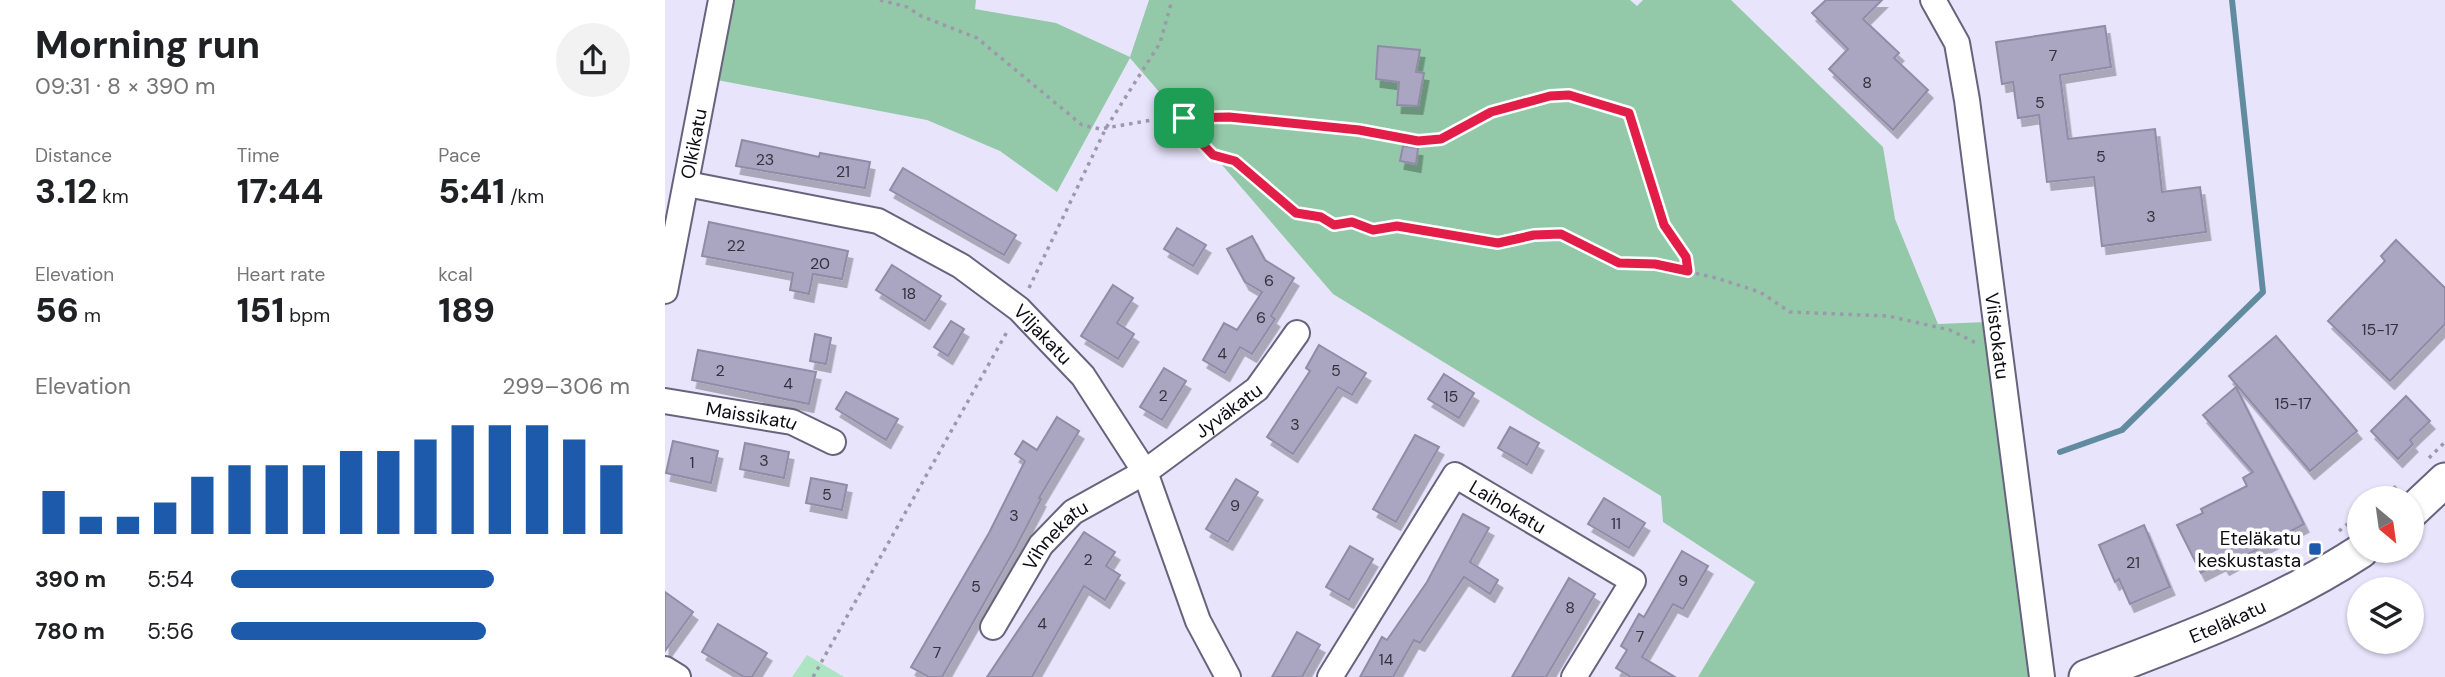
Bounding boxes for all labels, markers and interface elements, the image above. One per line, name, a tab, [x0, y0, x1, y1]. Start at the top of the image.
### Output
text: Morning run	[35, 20, 260, 70]
button: share	[556, 23, 630, 97]
house number: 7	[2049, 45, 2057, 66]
text: 09:31 · 8 × 390 m	[35, 71, 216, 101]
house number: 8	[1862, 72, 1872, 93]
pin	[1154, 88, 1214, 148]
house number: 5	[2035, 92, 2045, 113]
icon: arrive	[1165, 99, 1203, 137]
street label: Olkikatu	[675, 107, 713, 181]
text: Distance	[35, 143, 112, 168]
text: Time	[237, 143, 280, 168]
text: Pace	[438, 143, 481, 168]
house number: 5	[2096, 146, 2106, 167]
house number: 23	[756, 149, 774, 170]
house number: 21	[836, 161, 850, 182]
text: 3.12	[35, 168, 97, 214]
text: 17:44	[237, 168, 323, 214]
text: 5:41	[438, 168, 505, 214]
text: km	[97, 184, 129, 209]
text: /km	[505, 184, 544, 209]
house number: 3	[2146, 206, 2156, 227]
house number: 22	[727, 235, 745, 256]
house number: 20	[810, 253, 830, 274]
text: Elevation	[35, 262, 114, 287]
text: Heart rate	[237, 262, 325, 287]
text: kcal	[438, 262, 473, 287]
house number: 6	[1264, 270, 1274, 291]
house number: 18	[902, 283, 916, 304]
text: 56	[35, 287, 79, 333]
text: 151	[237, 287, 284, 333]
text: 189	[438, 287, 495, 333]
street label: Viistokatu	[1979, 291, 2015, 381]
street label: Viljakatu	[1008, 299, 1077, 370]
text: m	[79, 303, 101, 328]
text: bpm	[284, 303, 330, 328]
house number: 6	[1256, 307, 1266, 328]
house number: 15-17	[2362, 319, 2398, 340]
house number: 4	[1217, 343, 1227, 364]
house number: 2	[715, 360, 725, 381]
house number: 5	[1331, 360, 1341, 381]
text: Elevation	[35, 371, 131, 401]
text: 299–306 m	[502, 371, 630, 401]
house number: 4	[783, 373, 793, 394]
street label: Jyväkatu	[1190, 377, 1267, 444]
house number: 2	[1158, 385, 1168, 406]
house number: 15	[1444, 386, 1458, 407]
house number: 15-17	[2275, 393, 2311, 414]
street label: Maissikatu	[704, 396, 802, 436]
house number: 3	[1290, 414, 1300, 435]
house number: 3	[759, 450, 769, 471]
house number: 1	[690, 452, 695, 473]
street label: Laihokatu	[1465, 474, 1550, 539]
house number: 5	[822, 484, 832, 505]
north arrow	[2347, 486, 2424, 564]
map controls	[2347, 486, 2424, 654]
street label: Vihnekatu	[1017, 494, 1092, 575]
house number: 9	[1230, 495, 1240, 516]
house number: 3	[1009, 505, 1019, 526]
house number: 11	[1611, 513, 1621, 534]
place label: Eteläkatu keskustasta	[2198, 526, 2301, 573]
marker: Eteläkatu keskustasta	[2307, 541, 2323, 557]
house number: 2	[1083, 549, 1093, 570]
house number: 21	[2126, 552, 2140, 573]
text: 390 m	[35, 564, 106, 594]
text: 5:54	[147, 564, 194, 594]
house number: 9	[1678, 570, 1688, 591]
house number: 5	[971, 576, 981, 597]
button: layers	[2347, 577, 2424, 654]
street label: Eteläkatu	[2186, 594, 2270, 649]
house number: 8	[1565, 597, 1575, 618]
house number: 4	[1037, 613, 1047, 634]
text: 780 m	[35, 616, 105, 646]
text: 5:56	[147, 616, 194, 646]
house number: 7	[1636, 626, 1644, 647]
house number: 7	[933, 642, 941, 663]
house number: 14	[1379, 649, 1394, 670]

